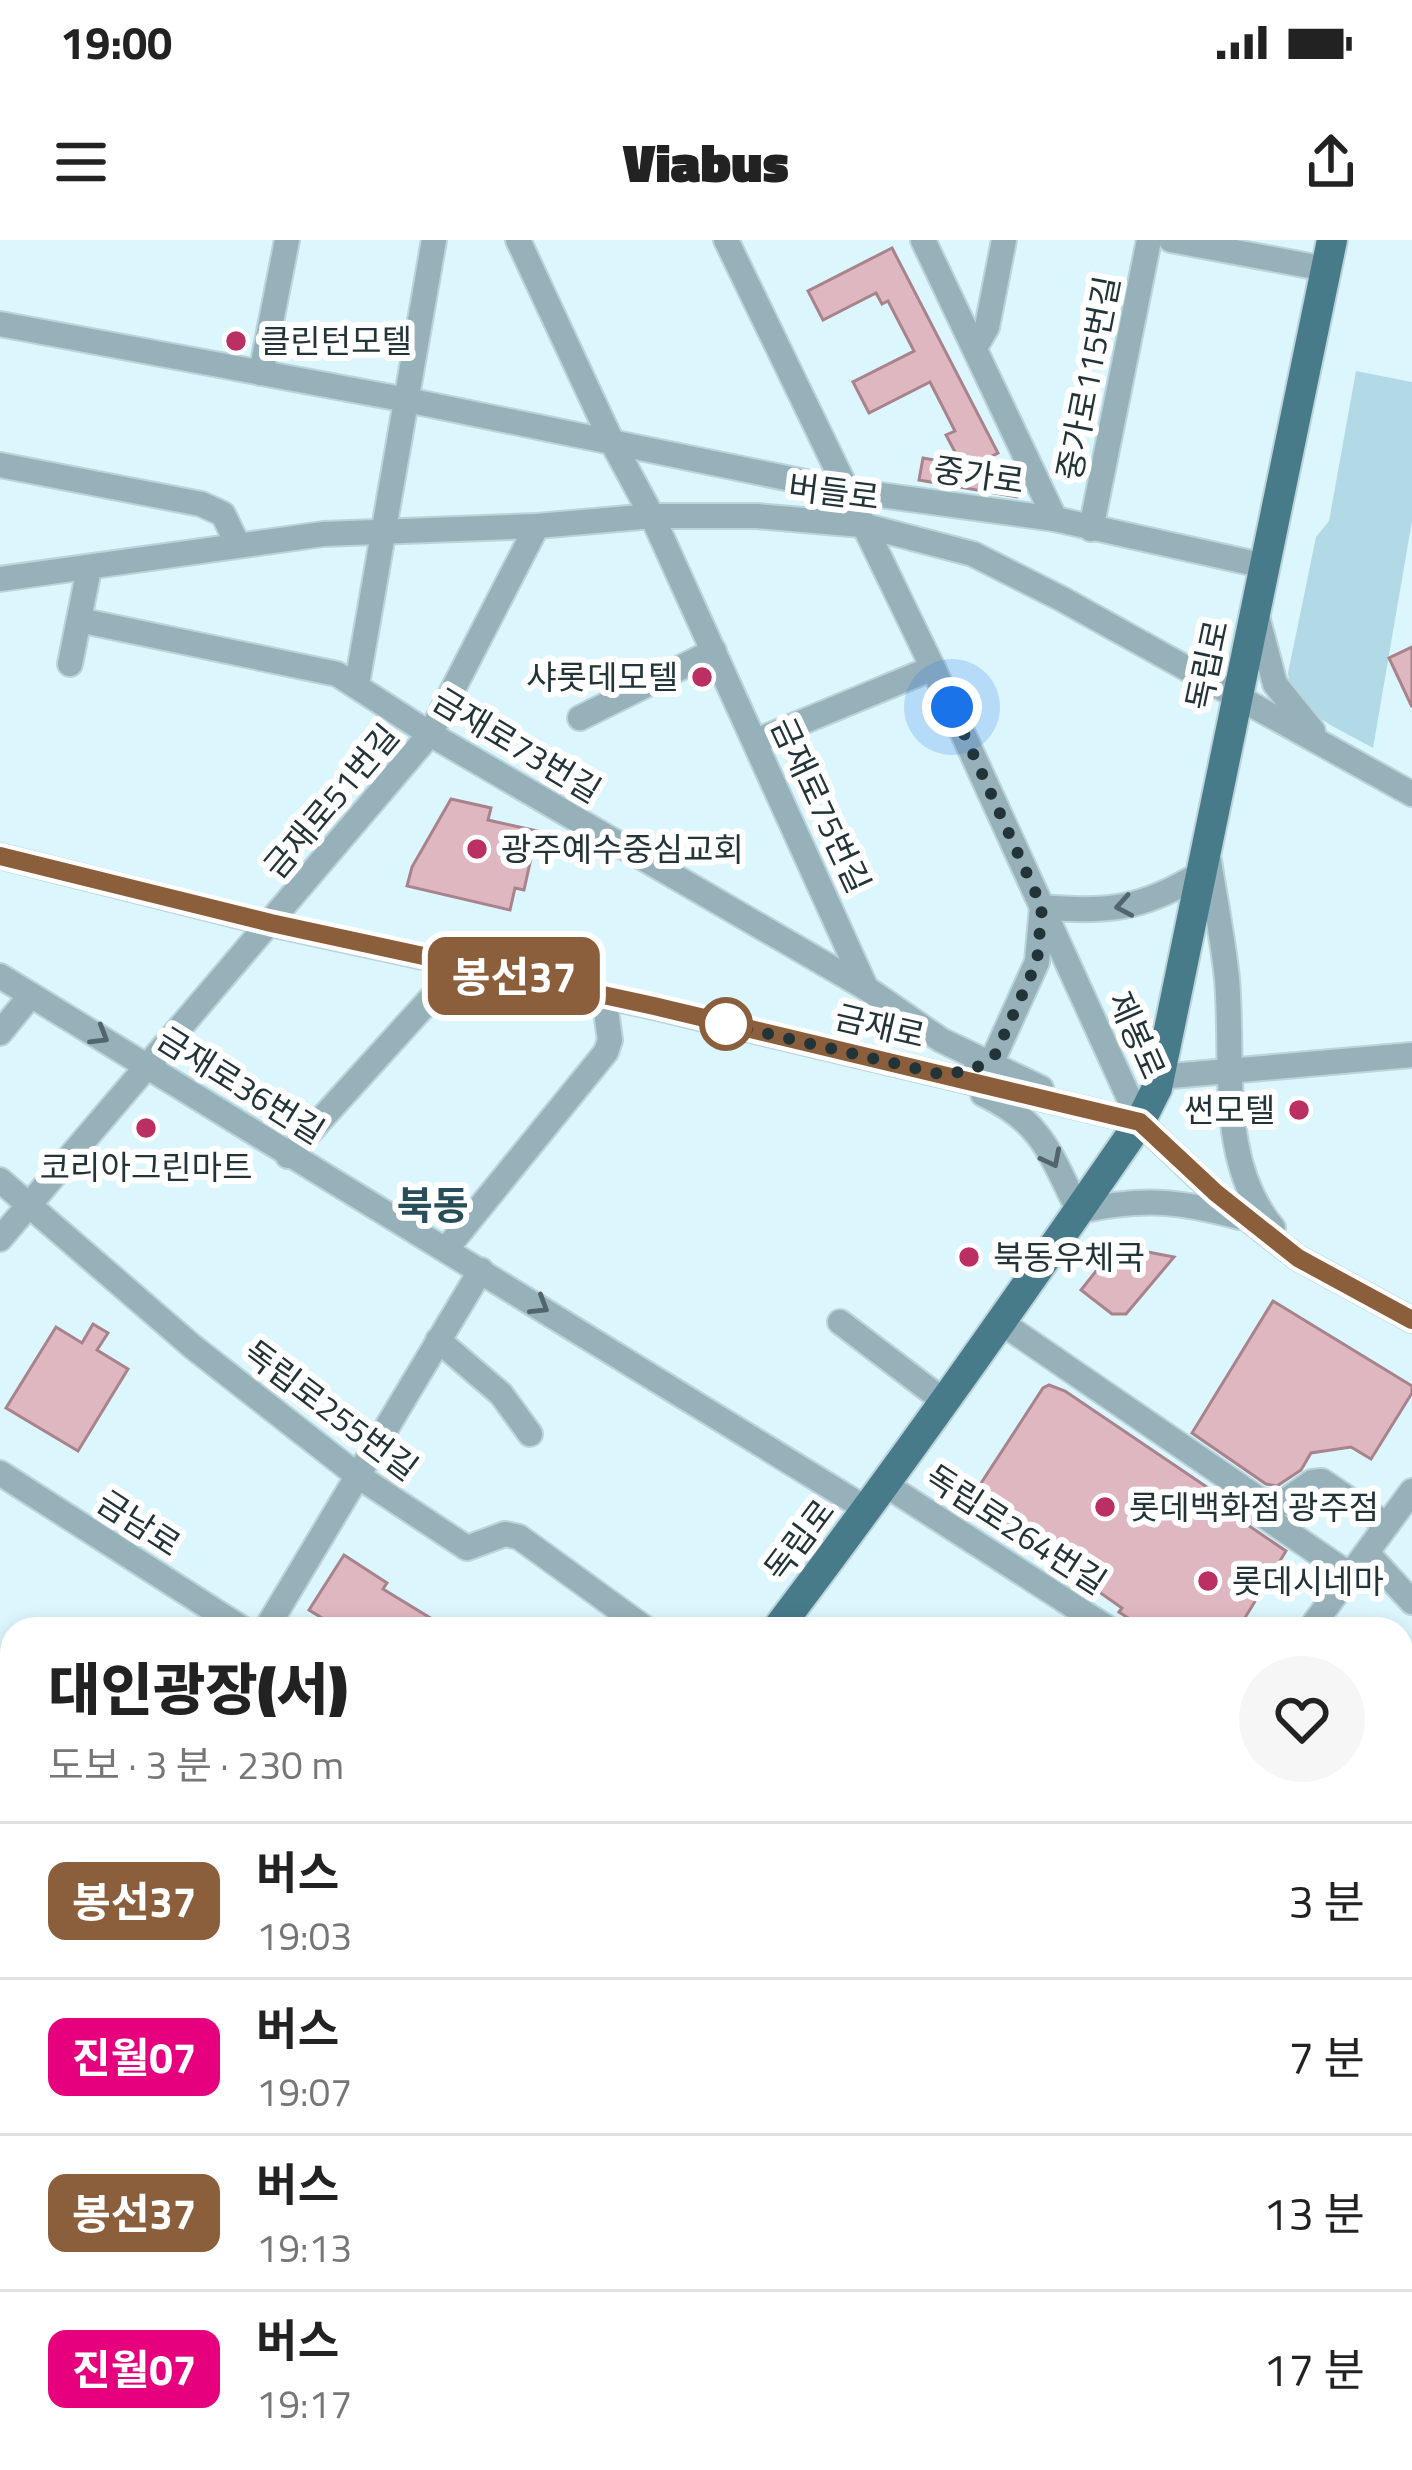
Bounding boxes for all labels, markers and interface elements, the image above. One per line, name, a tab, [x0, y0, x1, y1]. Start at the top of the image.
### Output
text: 19:00	[60, 8, 172, 76]
text: Viabus	[623, 121, 789, 203]
icon: menu	[48, 129, 114, 195]
icon: share	[1298, 129, 1364, 195]
street label: 중가로115번길	[1044, 272, 1132, 484]
place label: 클린턴모텔	[260, 316, 412, 366]
marker: 클린턴모텔	[223, 328, 249, 354]
street label: 중가로	[930, 444, 1028, 506]
street label: 버들로	[786, 462, 882, 522]
street label: 독립로	[1173, 615, 1241, 715]
place label: 샤롯데모텔	[526, 652, 678, 702]
marker: 샤롯데모텔	[689, 664, 715, 690]
street label: 금재로73번길	[423, 675, 611, 815]
your location	[922, 677, 982, 737]
street label: 금재로75번길	[758, 709, 884, 901]
street label: 금재로51번길	[251, 713, 411, 889]
place label: 광주예수중심교회	[501, 824, 744, 874]
marker: 광주예수중심교회	[464, 836, 490, 862]
one-way arrow	[1114, 893, 1134, 918]
line badge: 봉선37	[430, 937, 598, 1015]
text: 봉선37	[452, 944, 576, 1008]
street label: 제봉로	[1096, 983, 1178, 1087]
street label: 금재로	[830, 991, 930, 1061]
unlabelled marker	[701, 999, 751, 1049]
street label: 금재로36번길	[148, 1014, 334, 1156]
one-way arrow	[87, 1022, 109, 1044]
place label: 썬모텔	[1184, 1085, 1275, 1135]
marker: 썬모텔	[1286, 1097, 1312, 1123]
marker: 코리아그린마트	[133, 1115, 159, 1141]
place label: 코리아그린마트	[40, 1142, 252, 1192]
one-way arrow	[1038, 1147, 1062, 1168]
district label: 북동	[397, 1175, 469, 1234]
place label: 북동우체국	[993, 1232, 1145, 1282]
marker: 북동우체국	[956, 1244, 982, 1270]
one-way arrow	[526, 1292, 548, 1314]
street label: 독립로255번길	[233, 1328, 429, 1492]
street label: 독립로264번길	[915, 1452, 1117, 1606]
street label: 금남로	[87, 1477, 191, 1569]
place label: 롯데백화점 광주점	[1129, 1482, 1379, 1532]
street label: 독립로	[752, 1489, 846, 1591]
marker: 롯데백화점 광주점	[1092, 1494, 1118, 1520]
place label: 롯데시네마	[1232, 1556, 1384, 1606]
marker: 롯데시네마	[1195, 1568, 1221, 1594]
text: 대인광장(서)	[48, 1645, 347, 1732]
button: heart	[1239, 1656, 1365, 1782]
text: 도보 · 3 분 · 230 m	[48, 1735, 344, 1794]
text: 버스	[256, 1838, 339, 1906]
text: 3 분	[1288, 1867, 1365, 1935]
text: 봉선37	[72, 1869, 196, 1933]
text: 19:03	[256, 1906, 352, 1965]
text: 버스	[256, 1994, 339, 2062]
text: 7 분	[1288, 2023, 1365, 2091]
text: 진월07	[72, 2025, 196, 2089]
text: 19:07	[256, 2062, 352, 2121]
text: 버스	[256, 2150, 339, 2218]
text: 13 분	[1263, 2179, 1365, 2247]
text: 봉선37	[72, 2181, 196, 2245]
text: 19:13	[256, 2218, 352, 2277]
text: 버스	[256, 2306, 339, 2374]
text: 17 분	[1263, 2335, 1365, 2403]
text: 진월07	[72, 2337, 196, 2401]
text: 19:17	[256, 2374, 352, 2433]

